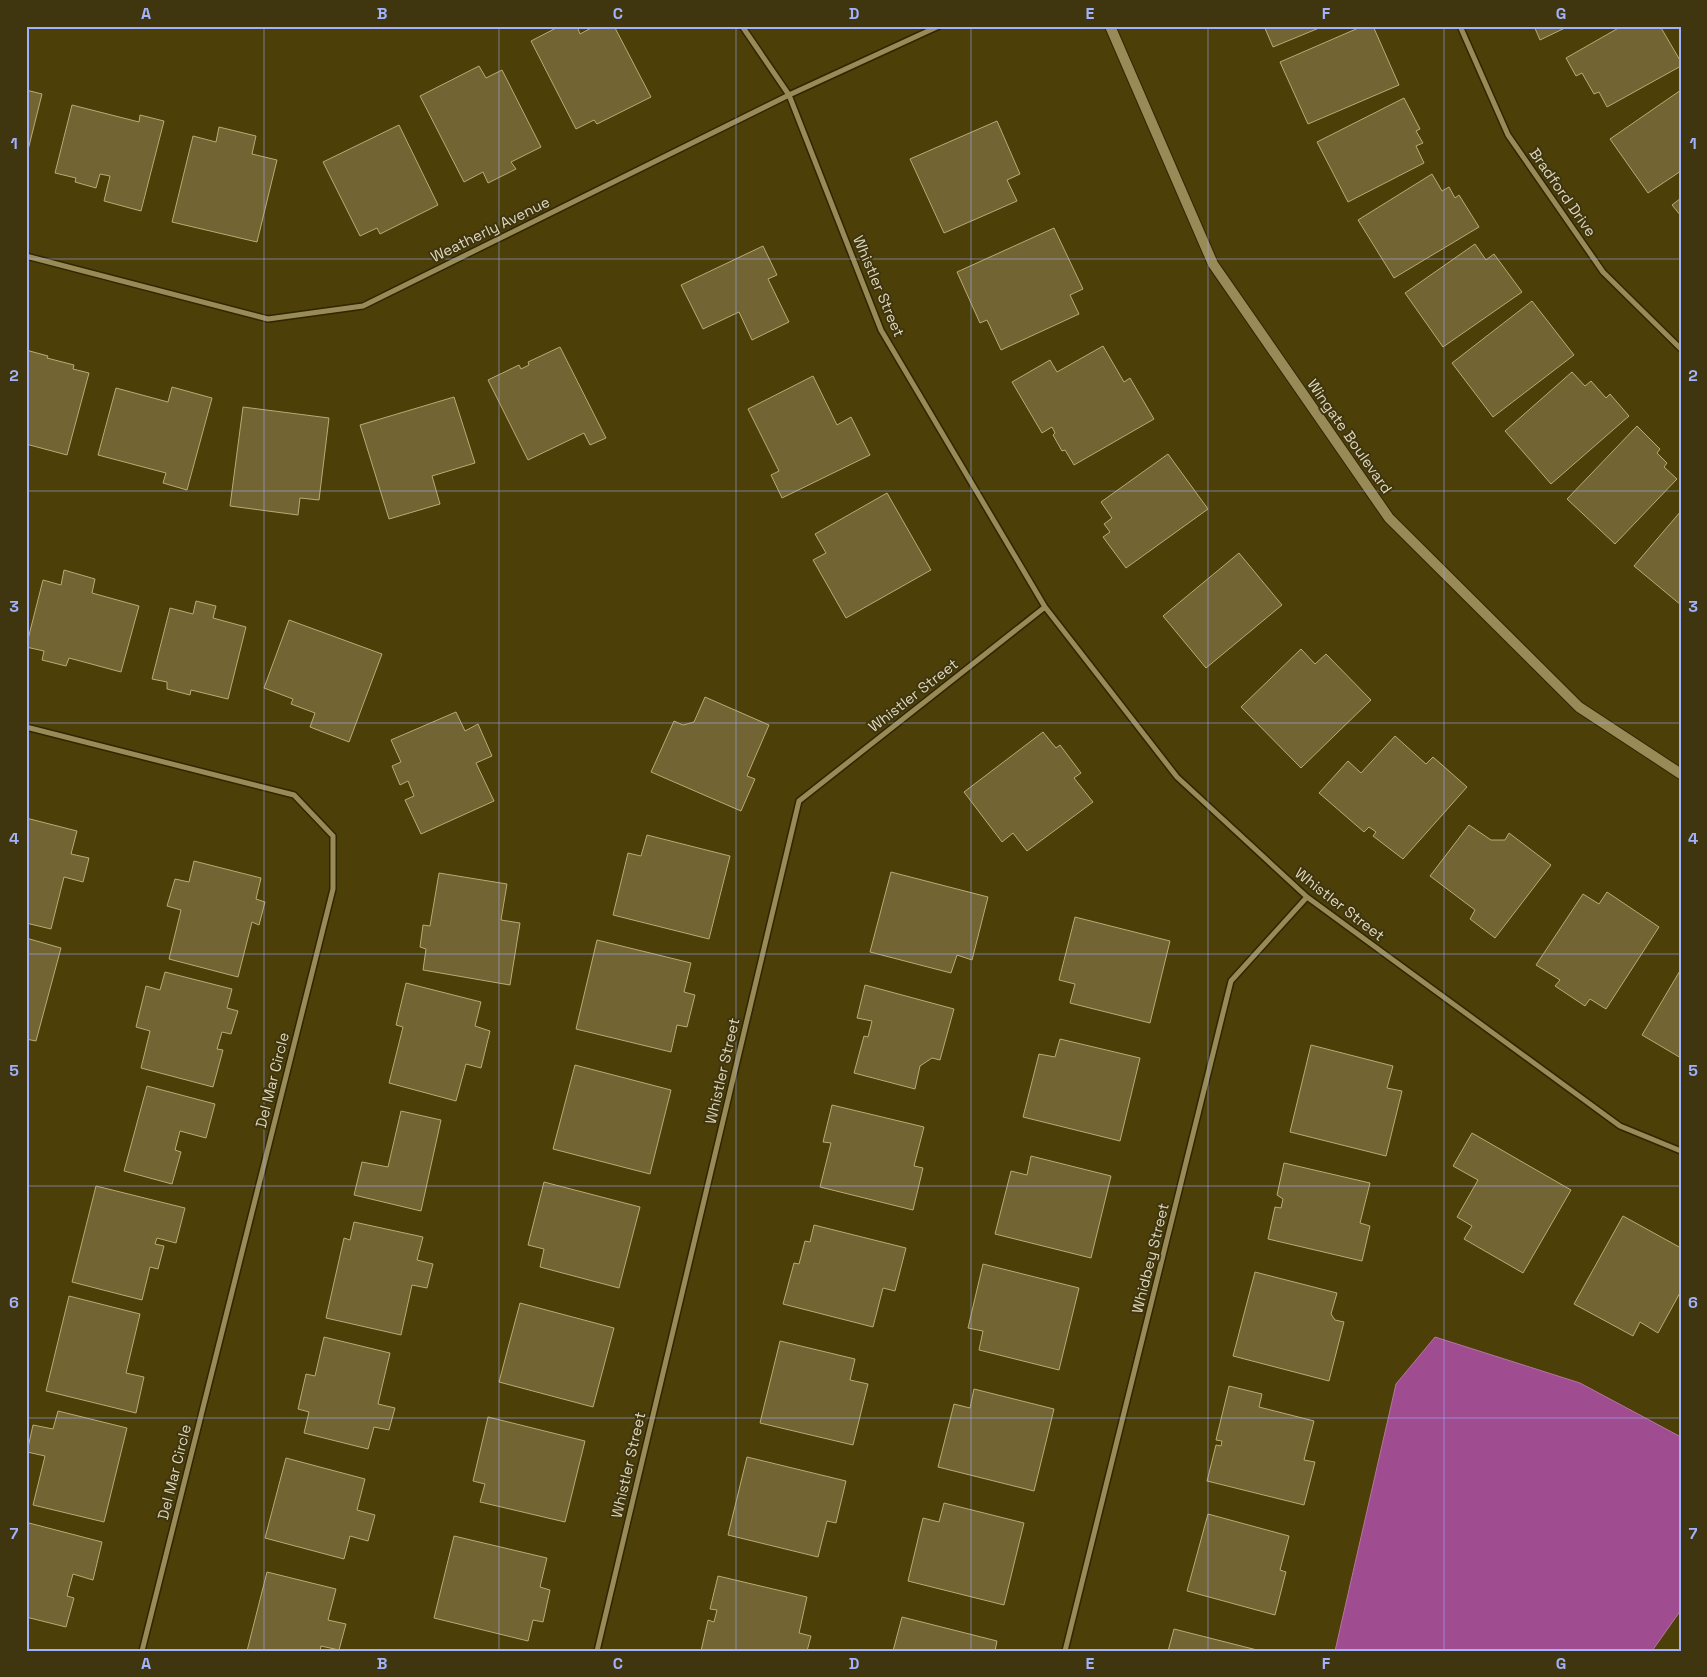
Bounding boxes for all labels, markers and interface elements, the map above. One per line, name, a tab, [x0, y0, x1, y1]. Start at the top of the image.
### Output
text: A	[141, 3, 151, 24]
text: B	[377, 3, 387, 24]
text: C	[613, 3, 623, 24]
text: D	[849, 3, 859, 24]
text: E	[1086, 3, 1095, 24]
text: F	[1322, 3, 1331, 24]
text: G	[1556, 3, 1566, 24]
text: 1	[10, 133, 18, 154]
text: 1	[1689, 133, 1697, 154]
street label: Bradford Drive	[1525, 144, 1601, 240]
street label: Weatherly Avenue	[427, 192, 553, 266]
street label: Whistler Street	[849, 232, 909, 340]
text: 2	[9, 365, 19, 386]
text: 2	[1688, 365, 1698, 386]
street label: Wingate Boulevard	[1303, 375, 1397, 497]
text: 3	[9, 596, 19, 617]
text: 3	[1688, 596, 1698, 617]
street label: Whistler Street	[864, 654, 962, 736]
text: 4	[9, 828, 19, 849]
text: 4	[1688, 828, 1698, 849]
street label: Whistler Street	[1291, 863, 1389, 945]
street label: Whistler Street	[701, 1016, 743, 1126]
street label: Del Mar Circle	[251, 1030, 293, 1130]
text: 5	[9, 1060, 19, 1081]
text: 5	[1688, 1060, 1698, 1081]
street label: Whidbey Street	[1127, 1201, 1173, 1315]
text: 6	[9, 1292, 19, 1313]
text: 6	[1688, 1292, 1698, 1313]
street label: Whistler Street	[607, 1410, 649, 1520]
street label: Del Mar Circle	[153, 1422, 195, 1522]
text: 7	[10, 1523, 19, 1544]
text: 7	[1689, 1523, 1698, 1544]
text: A	[141, 1653, 151, 1674]
text: B	[377, 1653, 387, 1674]
text: C	[613, 1653, 623, 1674]
text: D	[849, 1653, 859, 1674]
text: E	[1086, 1653, 1095, 1674]
text: F	[1322, 1653, 1331, 1674]
text: G	[1556, 1653, 1566, 1674]

